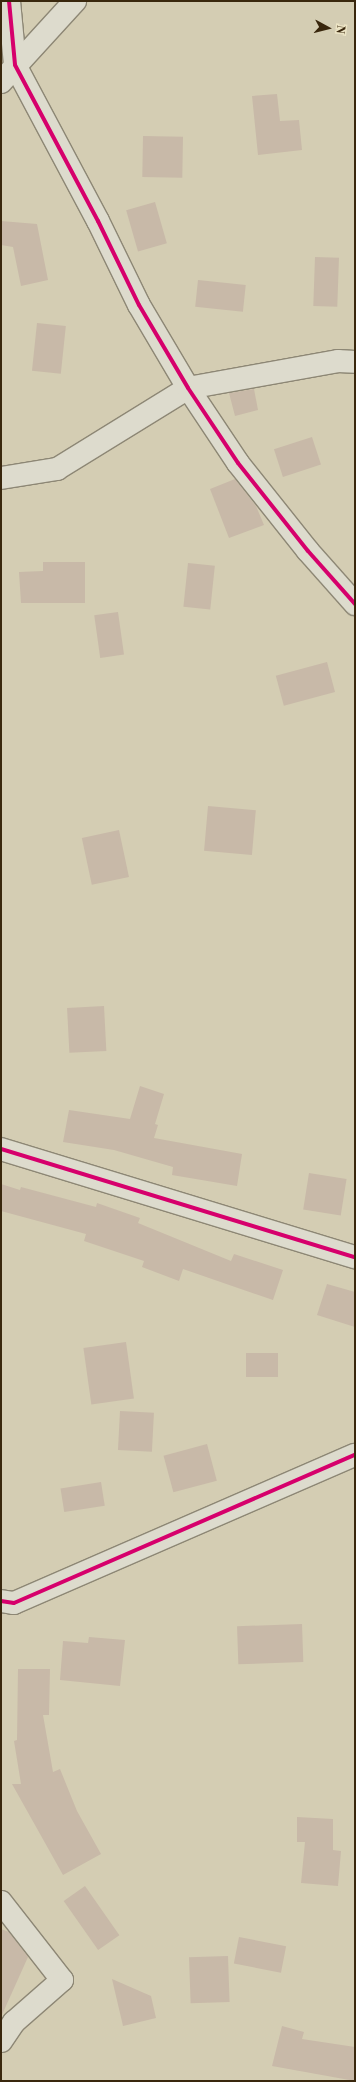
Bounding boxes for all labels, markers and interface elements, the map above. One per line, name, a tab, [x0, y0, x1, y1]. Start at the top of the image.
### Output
north arrow	[308, 8, 348, 48]
text: N	[332, 24, 347, 35]

